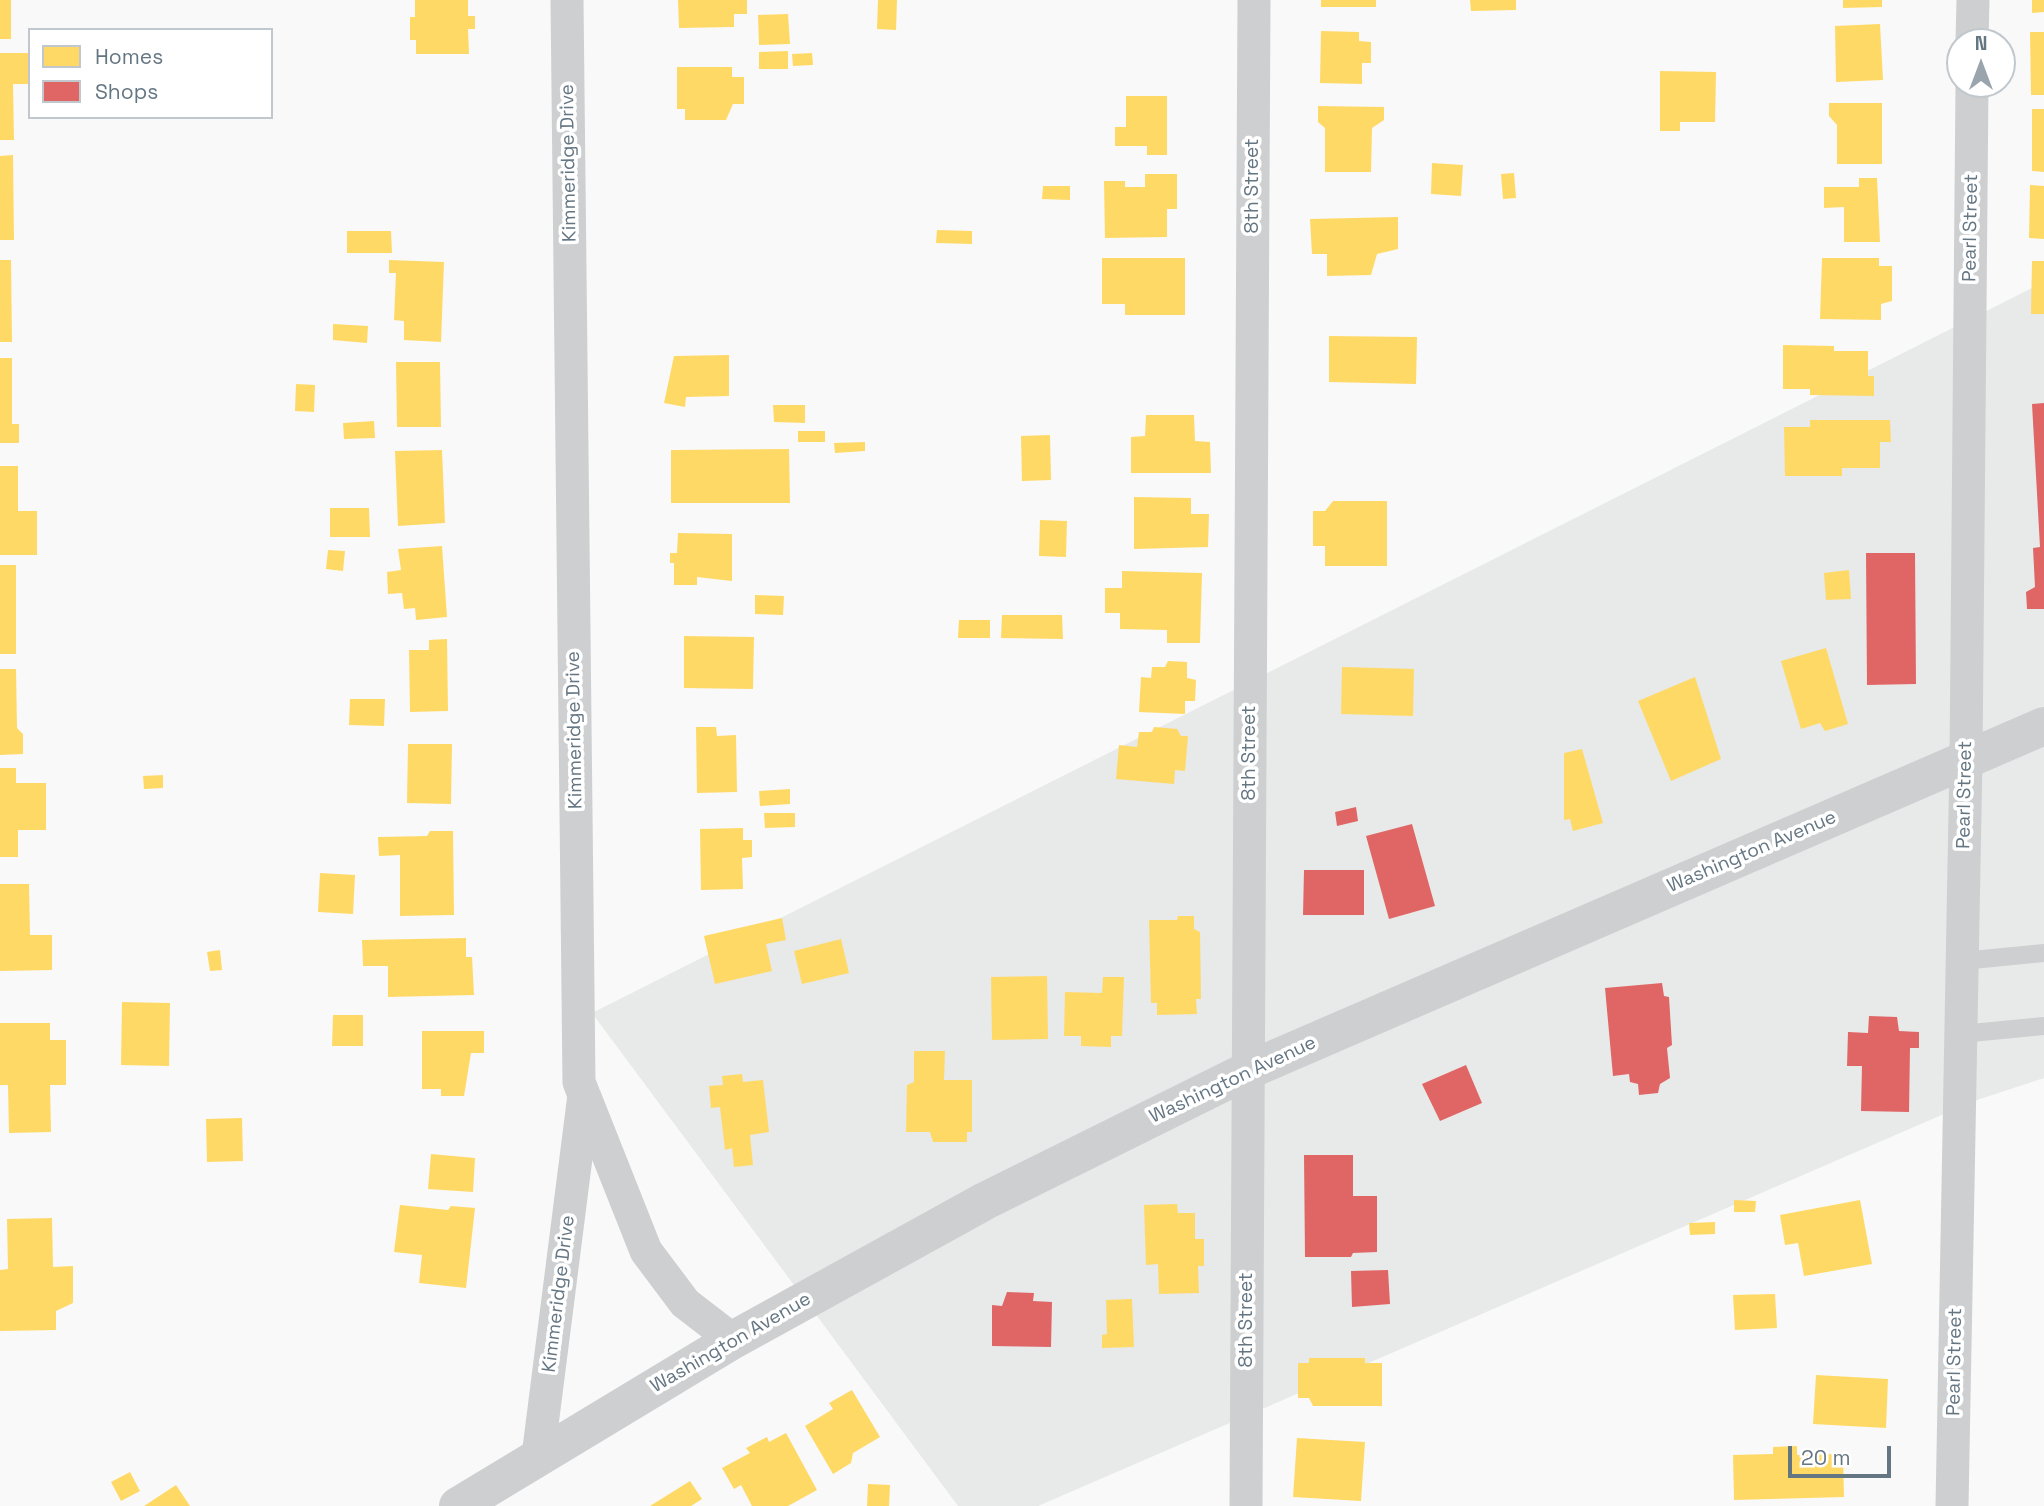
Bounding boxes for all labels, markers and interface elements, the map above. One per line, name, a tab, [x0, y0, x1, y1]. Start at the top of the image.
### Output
legend	[28, 28, 273, 119]
north arrow	[1946, 28, 2016, 98]
text: N	[1975, 31, 1987, 56]
text: Homes	[95, 43, 163, 70]
text: Shops	[95, 78, 158, 105]
street label: Kimmeridge Drive	[556, 84, 582, 242]
street label: 8th Street	[1242, 138, 1264, 234]
street label: Pearl Street	[1959, 174, 1983, 282]
street label: Kimmeridge Drive	[562, 651, 588, 809]
street label: 8th Street	[1239, 705, 1261, 801]
street label: Pearl Street	[1953, 741, 1977, 849]
street label: Washington Avenue	[1664, 806, 1840, 898]
street label: Washington Avenue	[1146, 1031, 1320, 1129]
street label: Kimmeridge Drive	[538, 1214, 580, 1374]
street label: 8th Street	[1236, 1272, 1258, 1368]
street label: Washington Avenue	[647, 1288, 815, 1398]
street label: Pearl Street	[1943, 1308, 1967, 1416]
scale bar	[1792, 1432, 1895, 1476]
text: 20 m	[1801, 1444, 1851, 1471]

